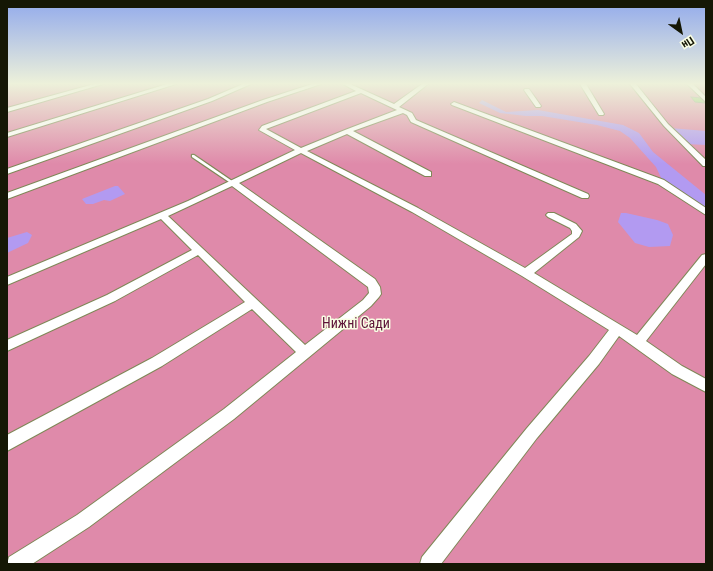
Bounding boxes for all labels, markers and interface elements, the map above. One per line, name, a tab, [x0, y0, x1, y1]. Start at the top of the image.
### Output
north arrow	[661, 12, 701, 52]
text: Пн	[679, 34, 696, 51]
park label: Нижні Сади	[322, 316, 390, 332]

